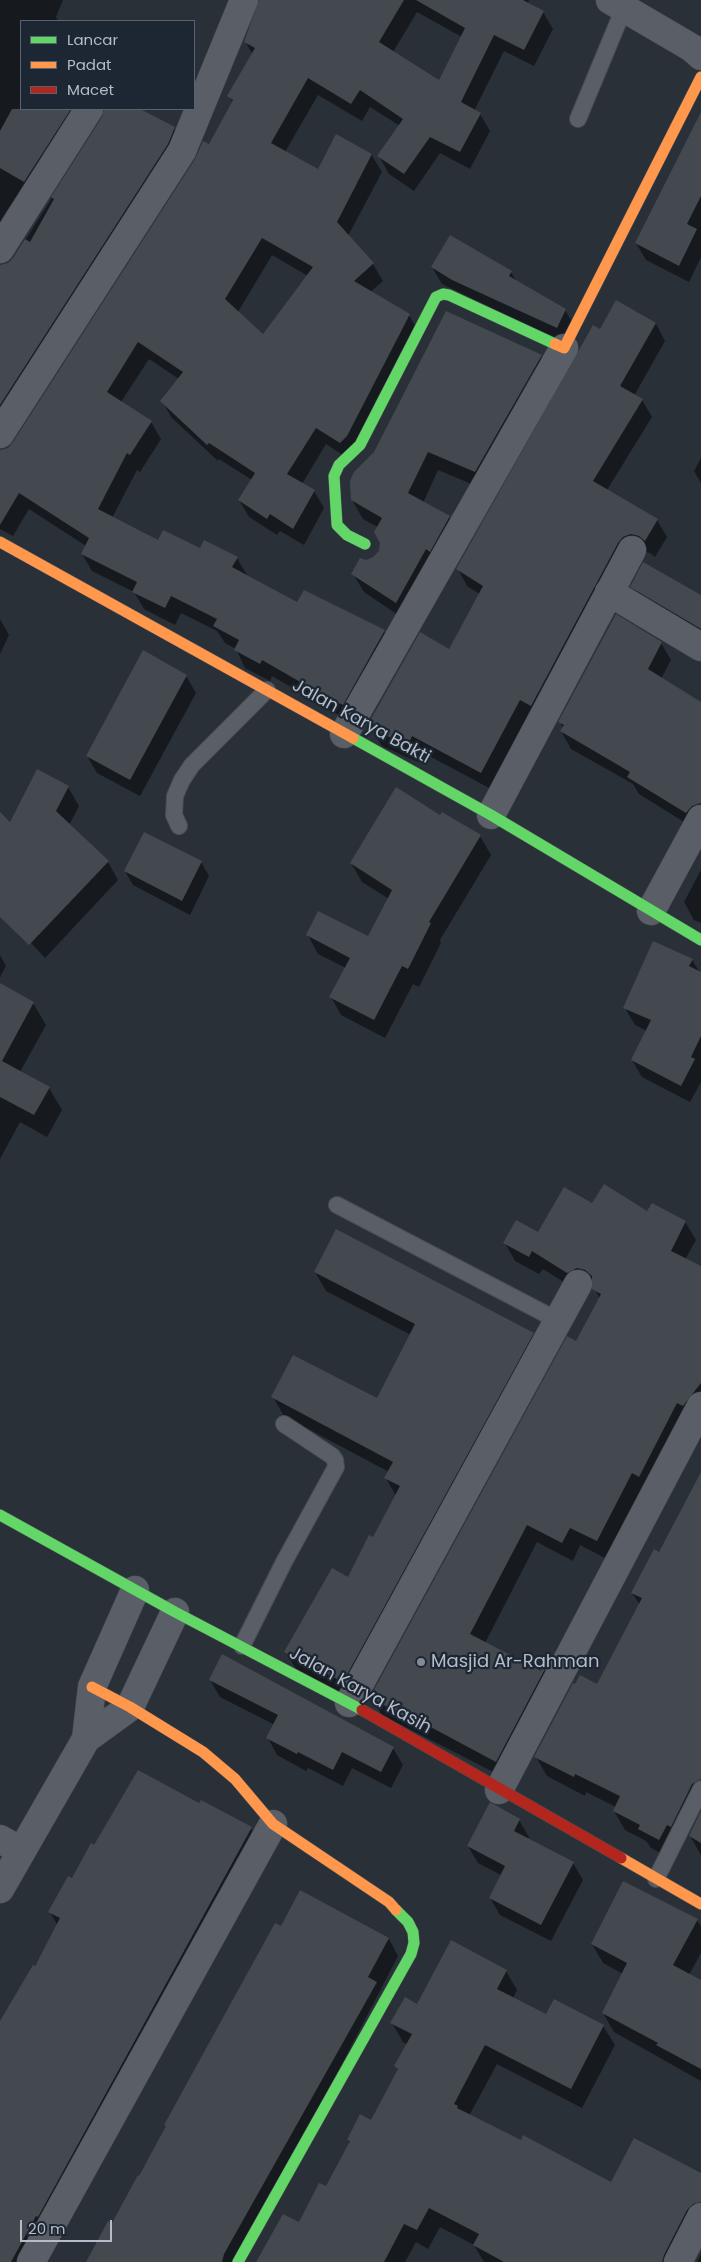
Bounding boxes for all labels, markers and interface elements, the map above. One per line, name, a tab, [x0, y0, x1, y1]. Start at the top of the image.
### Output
legend	[20, 20, 195, 110]
text: Lancar	[67, 29, 118, 50]
text: Padat	[67, 54, 112, 75]
text: Macet	[67, 79, 114, 100]
street label: Jalan Karya Bakti	[288, 675, 434, 769]
street label: Jalan Karya Kasih	[285, 1643, 435, 1739]
place label: Masjid Ar-Rahman	[431, 1651, 600, 1673]
marker: Masjid Ar-Rahman	[415, 1656, 427, 1668]
scale bar	[22, 2210, 115, 2242]
text: 20 m	[28, 2218, 66, 2239]

